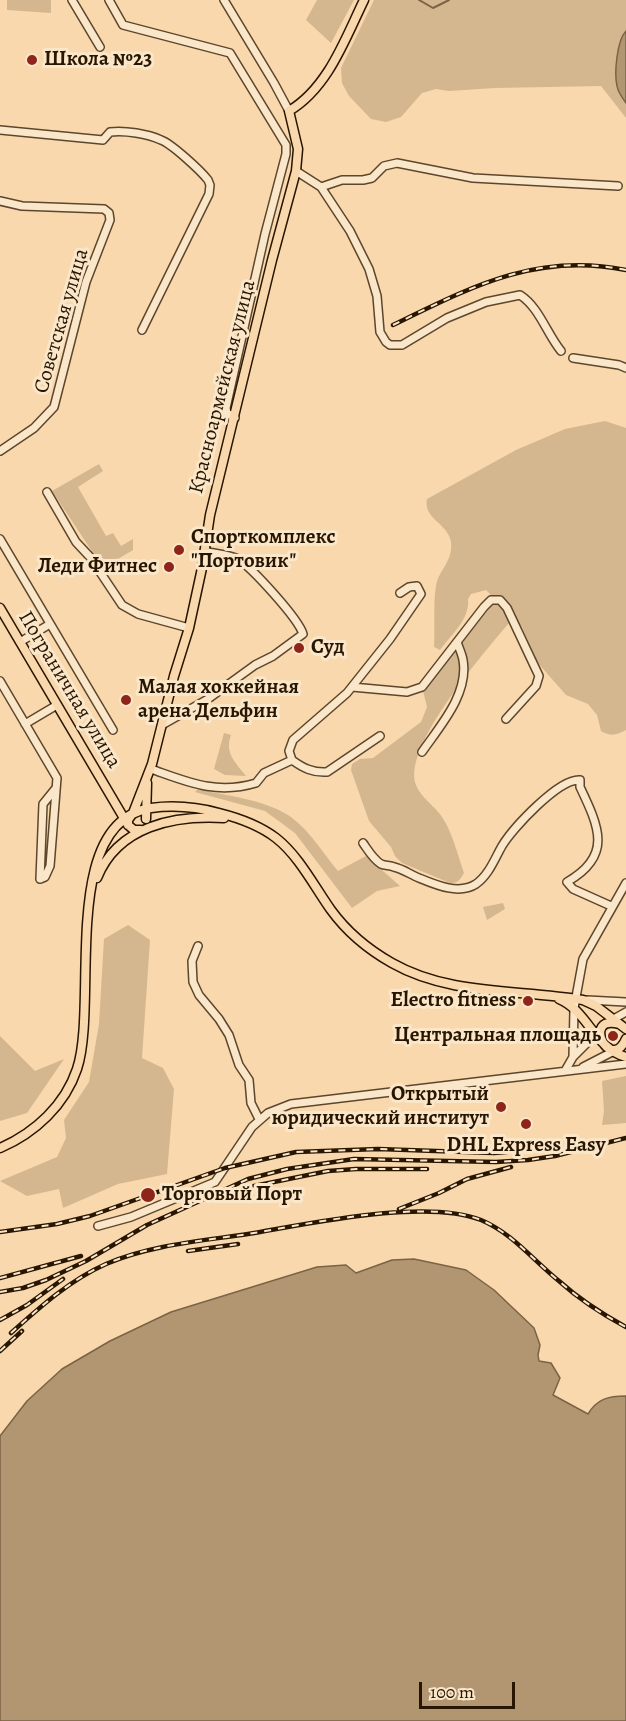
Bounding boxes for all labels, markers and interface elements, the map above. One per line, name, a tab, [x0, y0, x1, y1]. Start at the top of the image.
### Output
place label: Школа №23	[44, 47, 152, 73]
marker: Школа №23	[25, 53, 39, 67]
street label: Советская улица	[29, 246, 95, 396]
street label: Красноармейская улица	[184, 277, 262, 497]
place label: Спорткомплекс "Портовик"	[191, 525, 336, 575]
marker: Спорткомплекс "Портовик"	[172, 543, 186, 557]
place label: Леди Фитнес	[38, 554, 157, 580]
marker: Леди Фитнес	[162, 560, 176, 574]
street label: Пограничная улица	[12, 607, 126, 773]
place label: Суд	[311, 635, 345, 661]
marker: Суд	[292, 641, 306, 655]
place label: Малая хоккейная арена Дельфин	[138, 675, 299, 725]
marker: Малая хоккейная арена Дельфин	[119, 693, 133, 707]
place label: Electro fitness	[391, 988, 516, 1014]
marker: Electro fitness	[521, 994, 535, 1008]
place label: Центральная площадь	[394, 1023, 601, 1049]
marker: Центральная площадь	[606, 1029, 620, 1043]
place label: Открытый юридический институт	[272, 1082, 489, 1132]
marker: Открытый юридический институт	[494, 1100, 508, 1114]
marker: DHL Express Easy	[519, 1117, 533, 1131]
place label: DHL Express Easy	[447, 1133, 605, 1159]
place label: Торговый Порт	[162, 1182, 302, 1208]
marker: Торговый Порт	[139, 1186, 157, 1204]
scale bar	[422, 1670, 518, 1708]
text: 100 m	[430, 1680, 474, 1704]

